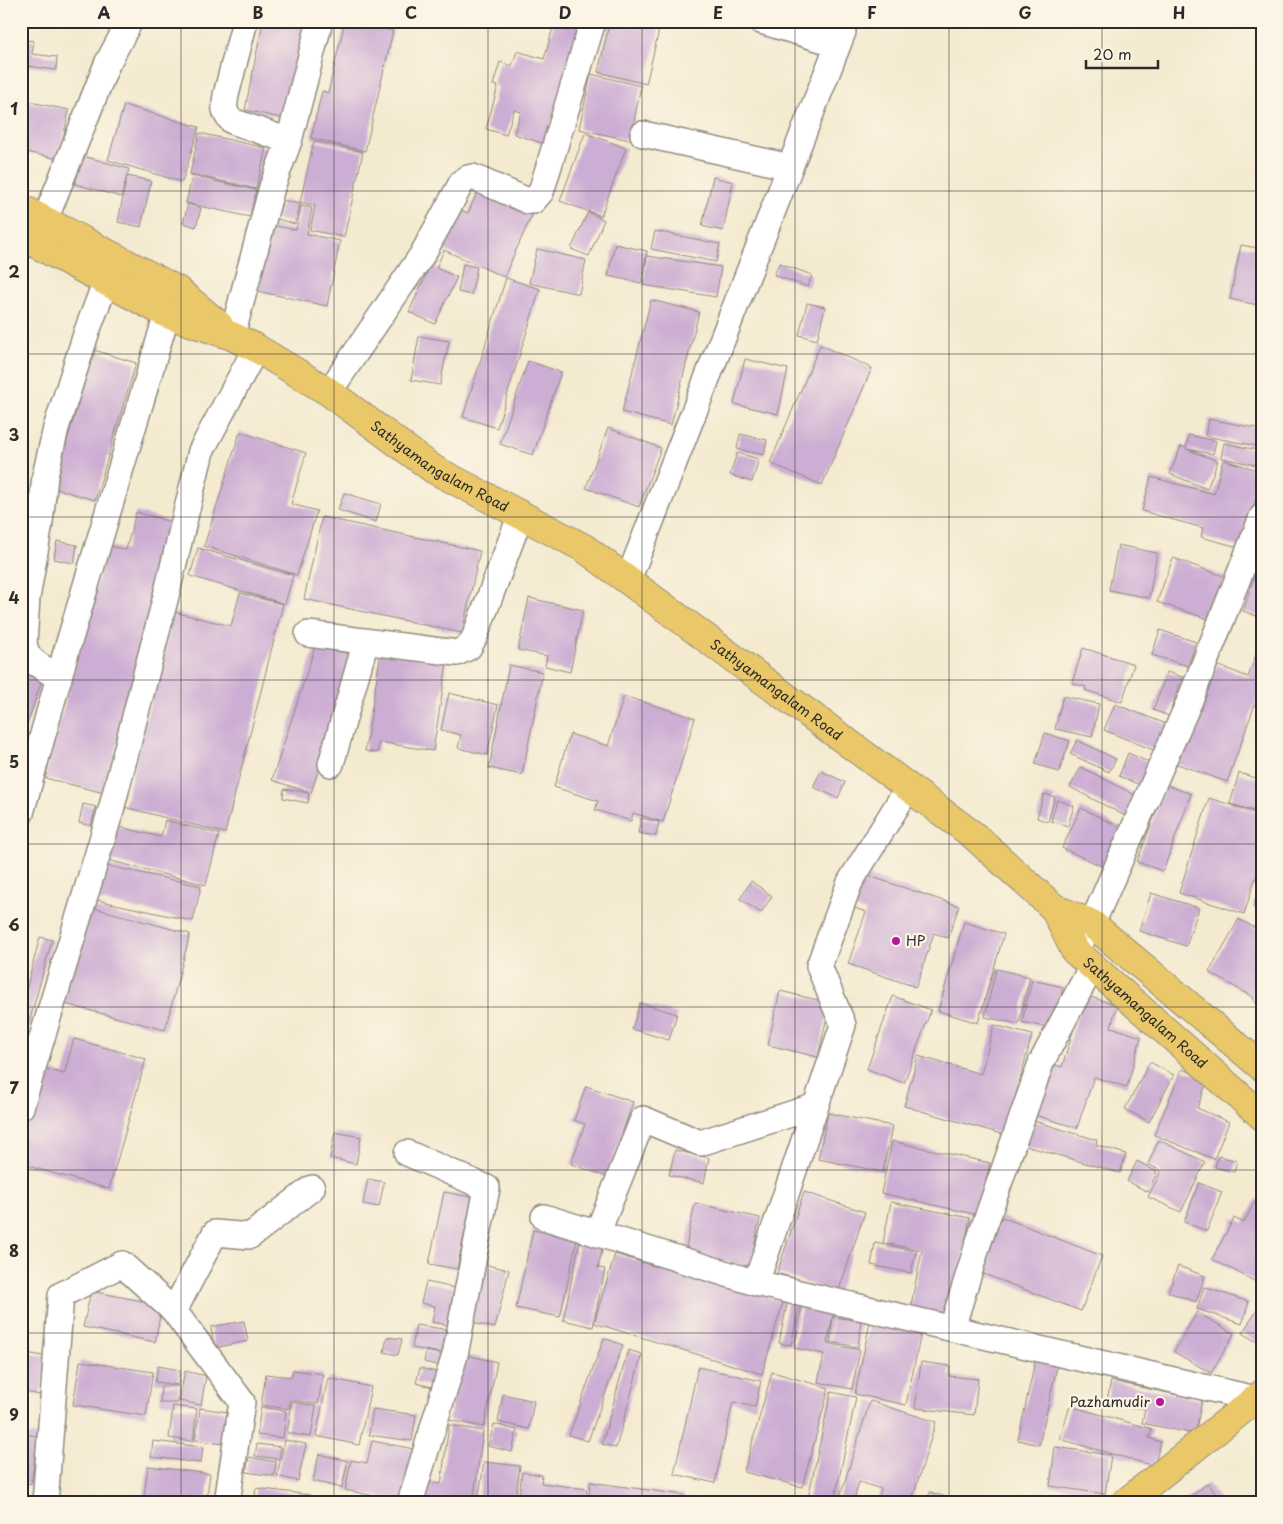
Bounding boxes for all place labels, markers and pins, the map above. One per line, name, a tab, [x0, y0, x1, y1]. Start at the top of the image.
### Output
place label: HP	[906, 930, 926, 951]
marker: HP	[890, 935, 902, 947]
place label: Pazhamudir	[1070, 1391, 1151, 1412]
marker: Pazhamudir	[1154, 1396, 1166, 1408]

